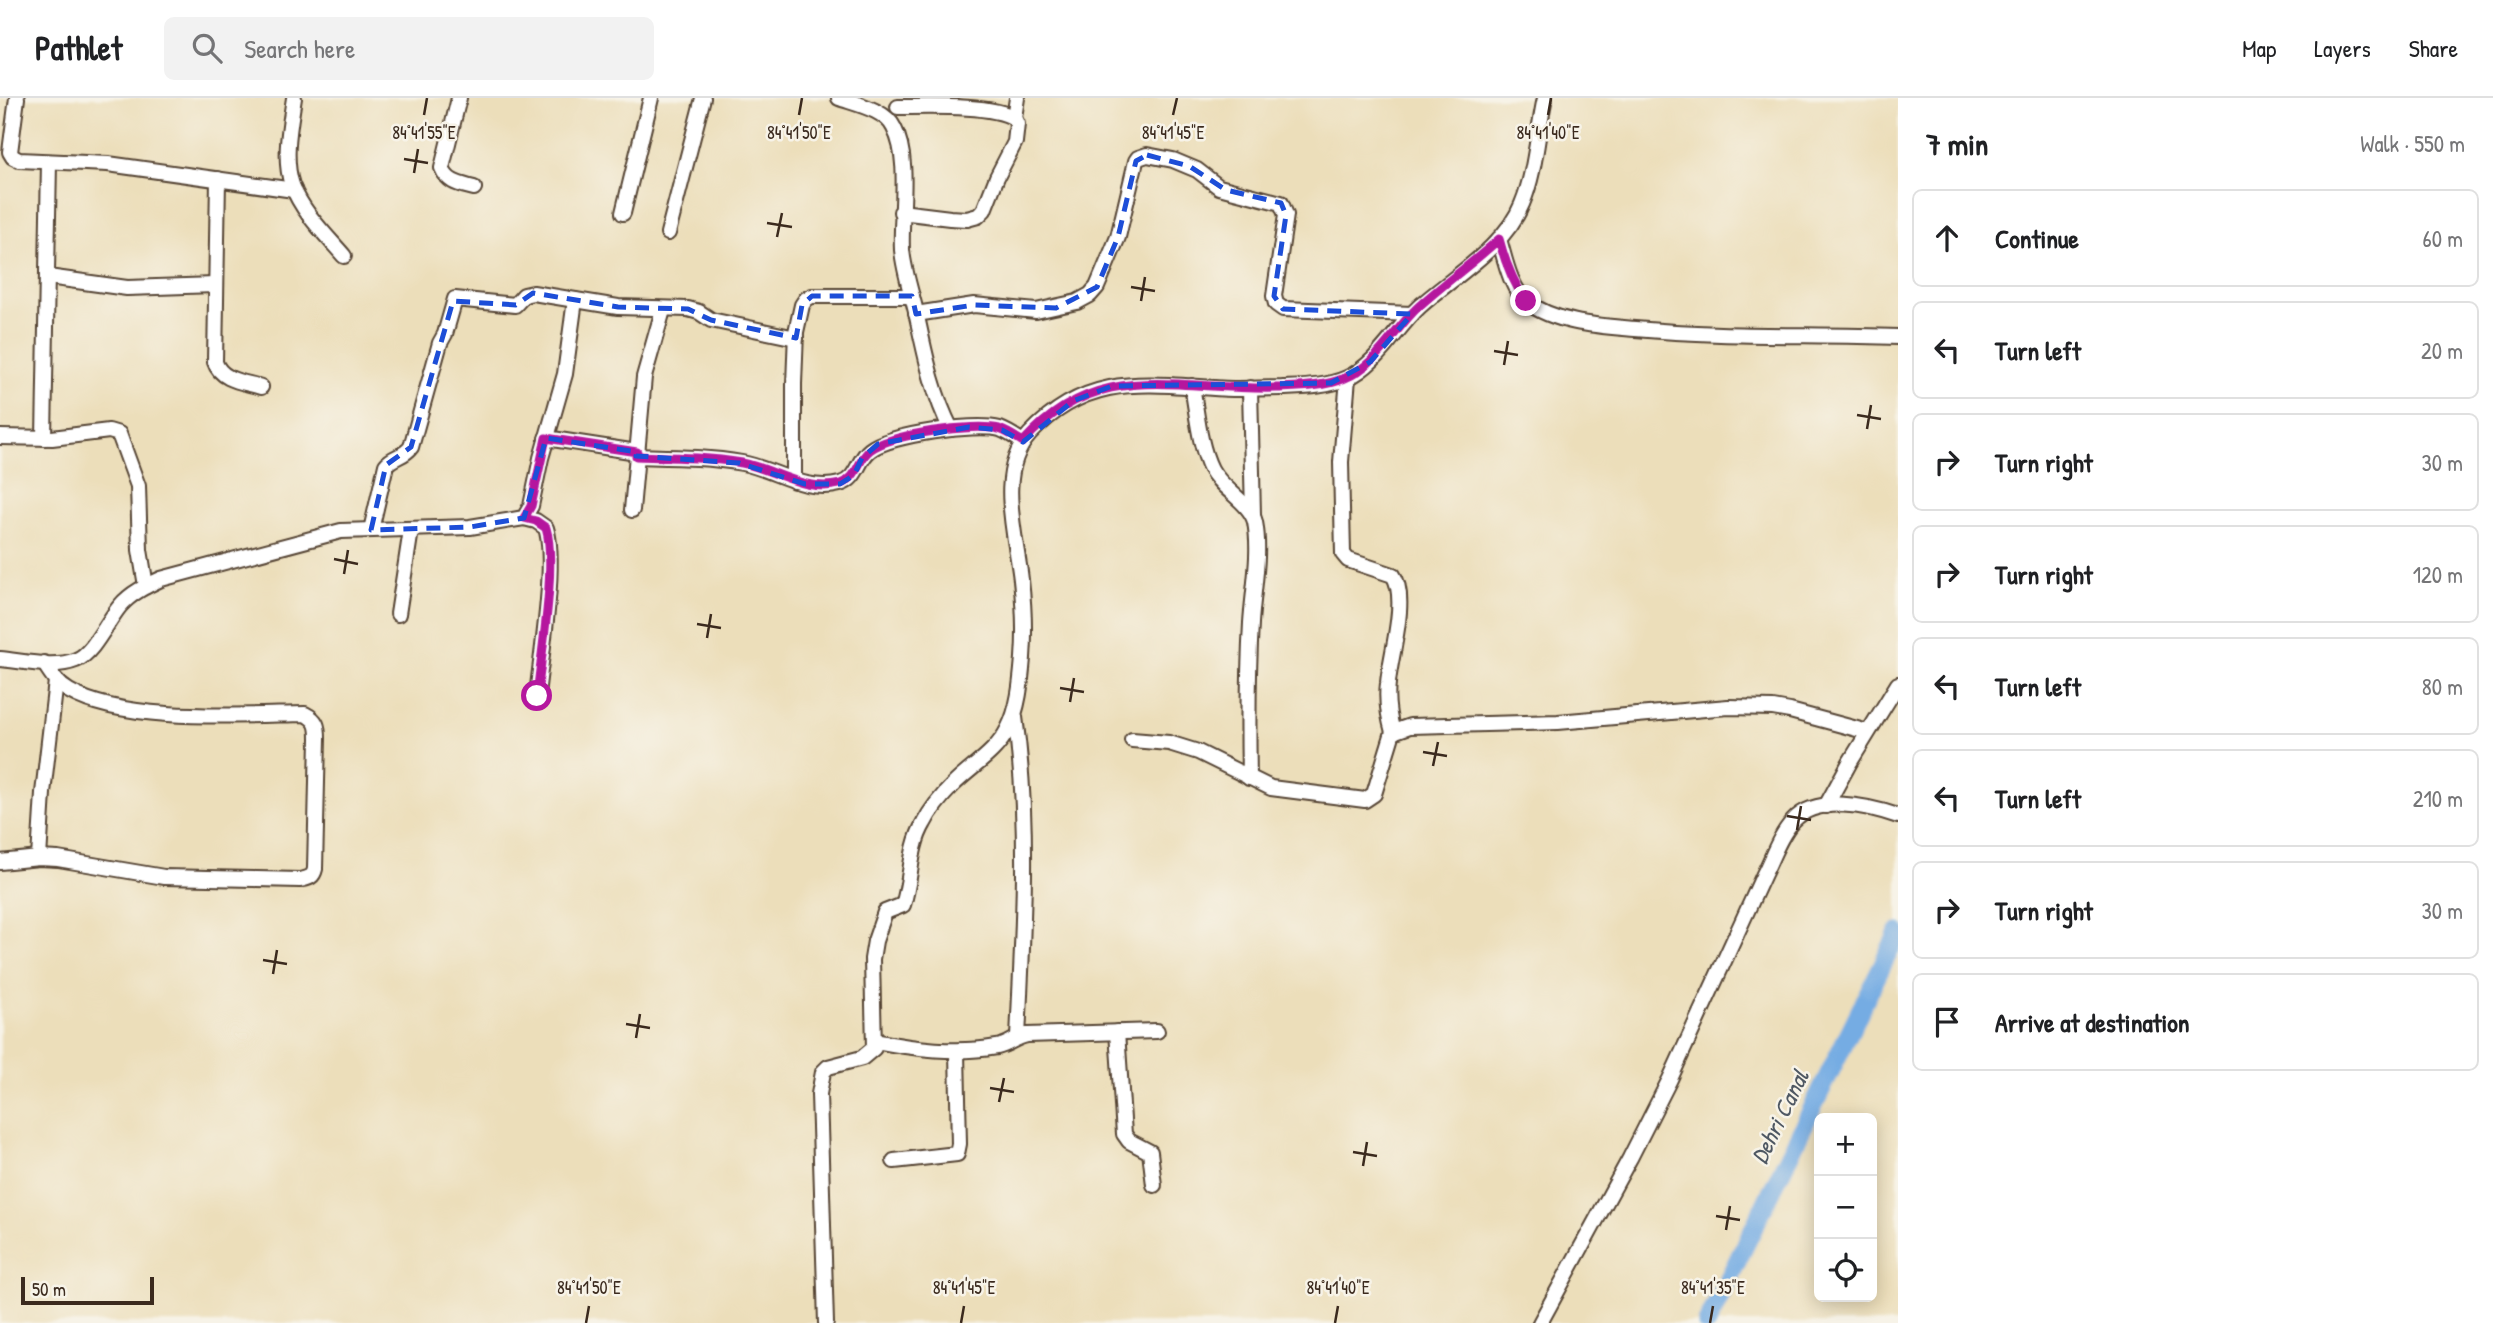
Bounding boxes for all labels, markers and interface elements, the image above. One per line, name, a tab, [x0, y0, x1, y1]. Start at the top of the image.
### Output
search box	[164, 17, 654, 80]
text: Pathlet	[35, 26, 122, 70]
icon: search	[188, 29, 226, 67]
text: Search here	[244, 31, 355, 66]
text: Map	[2242, 32, 2276, 64]
text: Layers	[2314, 32, 2371, 64]
text: Share	[2409, 32, 2458, 64]
text: 84°41'55"E	[392, 120, 456, 145]
text: 84°41'50"E	[767, 120, 831, 145]
text: 84°41'45"E	[1142, 120, 1204, 145]
text: 84°41'40"E	[1516, 120, 1580, 145]
text: 7 min	[1926, 124, 1988, 164]
text: Walk · 550 m	[2360, 128, 2465, 159]
icon: ahead	[1928, 219, 1966, 257]
text: Continue	[1995, 221, 2079, 256]
text: 60 m	[2423, 223, 2463, 254]
route end	[1510, 285, 1541, 316]
icon: left	[1928, 331, 1966, 369]
text: Turn left	[1995, 333, 2081, 368]
text: 20 m	[2421, 335, 2463, 366]
icon: right	[1928, 443, 1966, 481]
text: Turn right	[1995, 445, 2093, 480]
text: 30 m	[2421, 447, 2463, 478]
icon: right	[1928, 555, 1966, 593]
text: Turn right	[1995, 557, 2093, 592]
text: 120 m	[2413, 559, 2463, 590]
icon: left	[1928, 667, 1966, 705]
text: Turn left	[1995, 669, 2081, 704]
text: 80 m	[2422, 671, 2463, 702]
route start	[521, 680, 552, 711]
icon: left	[1928, 779, 1966, 817]
text: Turn left	[1995, 781, 2081, 816]
text: 210 m	[2413, 783, 2463, 814]
icon: right	[1928, 891, 1966, 929]
text: Turn right	[1995, 893, 2093, 928]
text: 30 m	[2421, 895, 2463, 926]
icon: arrive	[1928, 1003, 1966, 1041]
text: Arrive at destination	[1995, 1005, 2190, 1040]
water label: Dehri Canal	[1743, 1063, 1816, 1169]
map controls	[1814, 1113, 1877, 1302]
button: +	[1814, 1113, 1877, 1176]
button: −	[1814, 1176, 1877, 1239]
button: locate	[1814, 1239, 1877, 1302]
scale bar	[21, 1274, 154, 1306]
text: 84°41'50"E	[557, 1275, 621, 1300]
text: 84°41'45"E	[933, 1275, 995, 1300]
text: 84°41'40"E	[1306, 1275, 1370, 1300]
text: 84°41'35"E	[1681, 1275, 1745, 1300]
text: 50 m	[32, 1276, 66, 1302]

